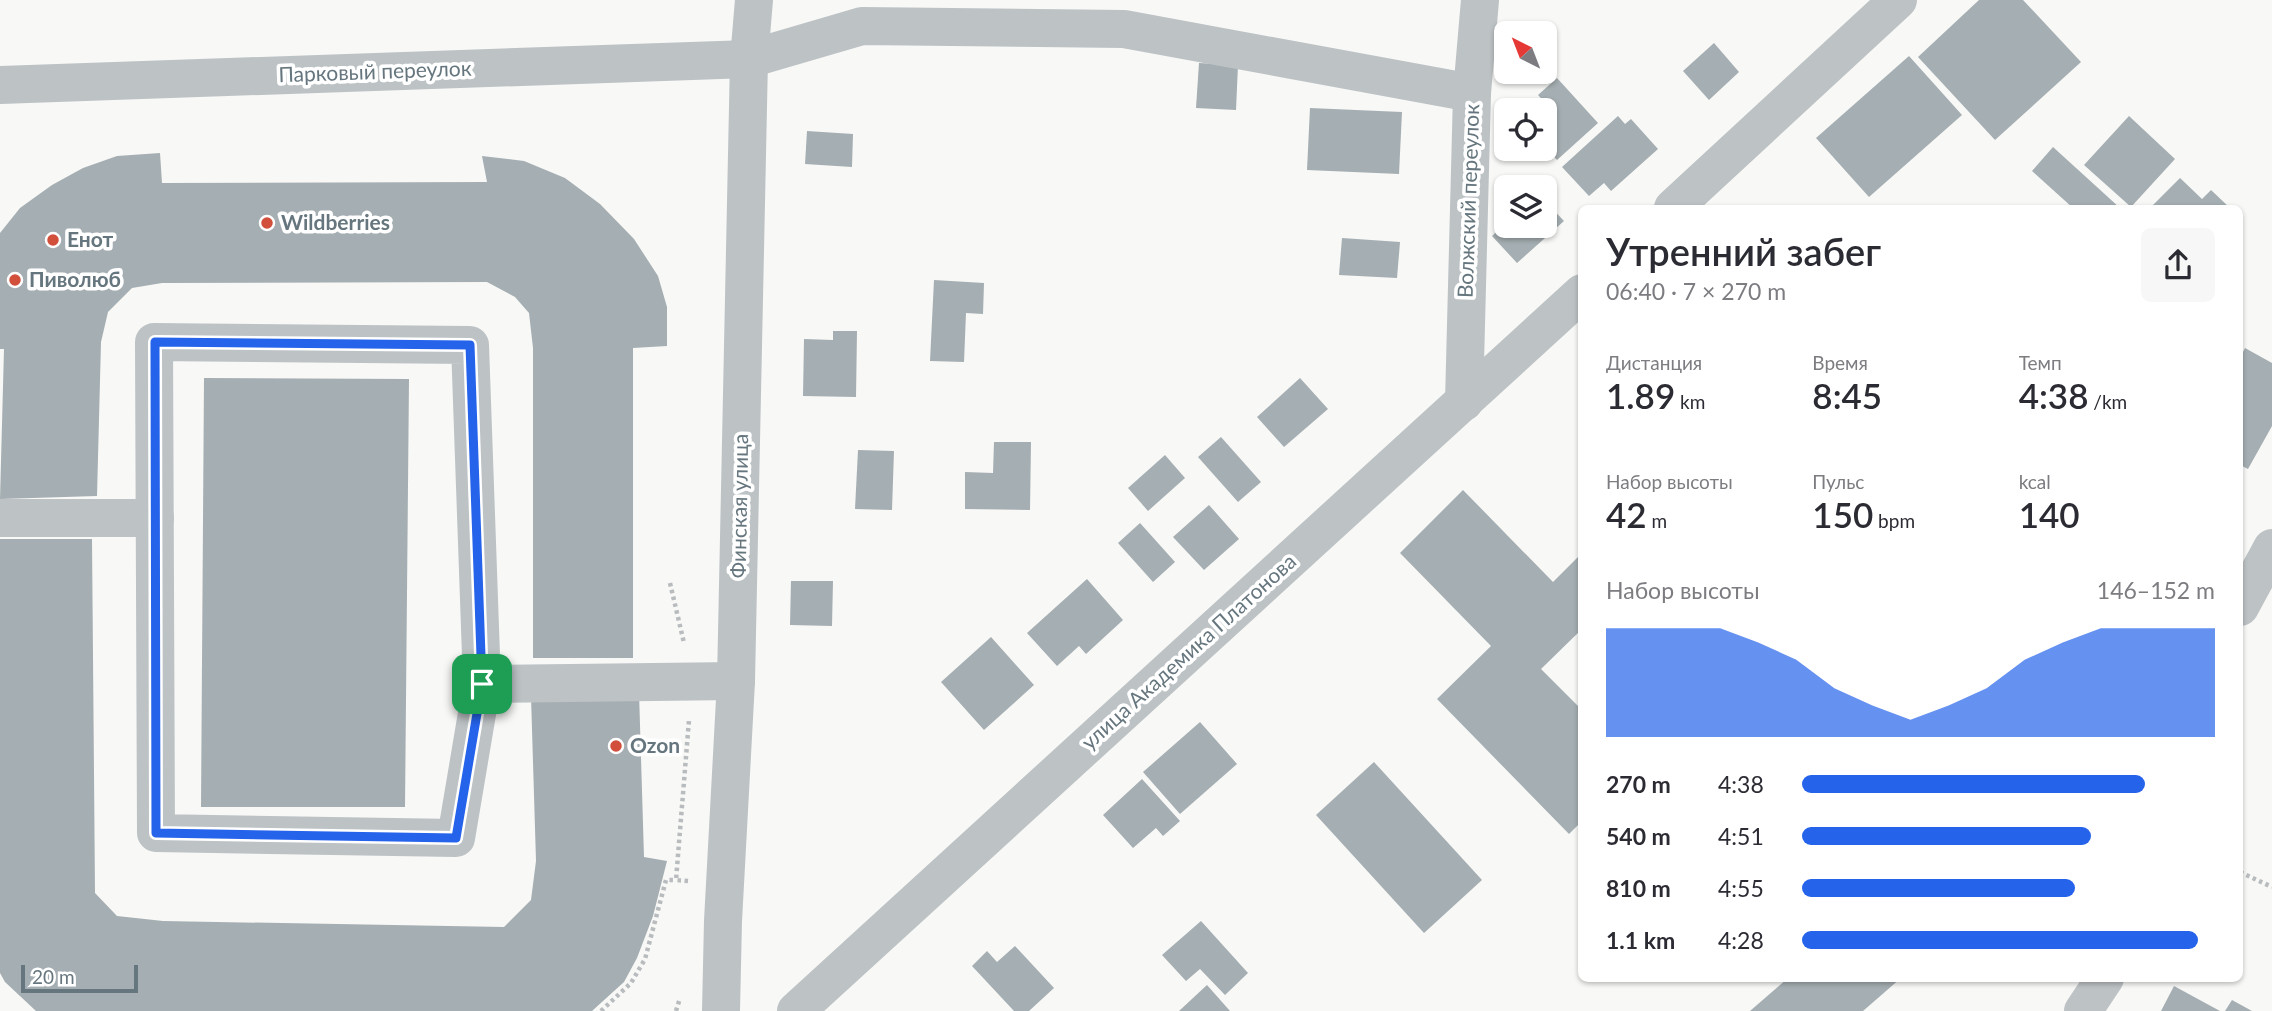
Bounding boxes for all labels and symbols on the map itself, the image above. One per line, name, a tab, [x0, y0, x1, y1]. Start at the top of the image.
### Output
north arrow	[1494, 21, 1558, 84]
street label: Парковый переулок	[278, 55, 472, 86]
street label: Волжский переулок	[1452, 103, 1483, 298]
place label: Wildberries	[281, 209, 390, 234]
marker: Wildberries	[259, 215, 275, 231]
place label: Енот	[67, 226, 114, 251]
marker: Енот	[45, 232, 61, 248]
place label: Пиволюб	[29, 266, 121, 291]
marker: Пиволюб	[7, 272, 23, 288]
street label: Финская улица	[725, 433, 752, 578]
street label: улица Академика Платонова	[1076, 548, 1300, 754]
pin	[452, 654, 512, 714]
place label: Ozon	[630, 732, 680, 757]
marker: Ozon	[608, 738, 624, 754]
scale bar	[21, 962, 138, 994]

